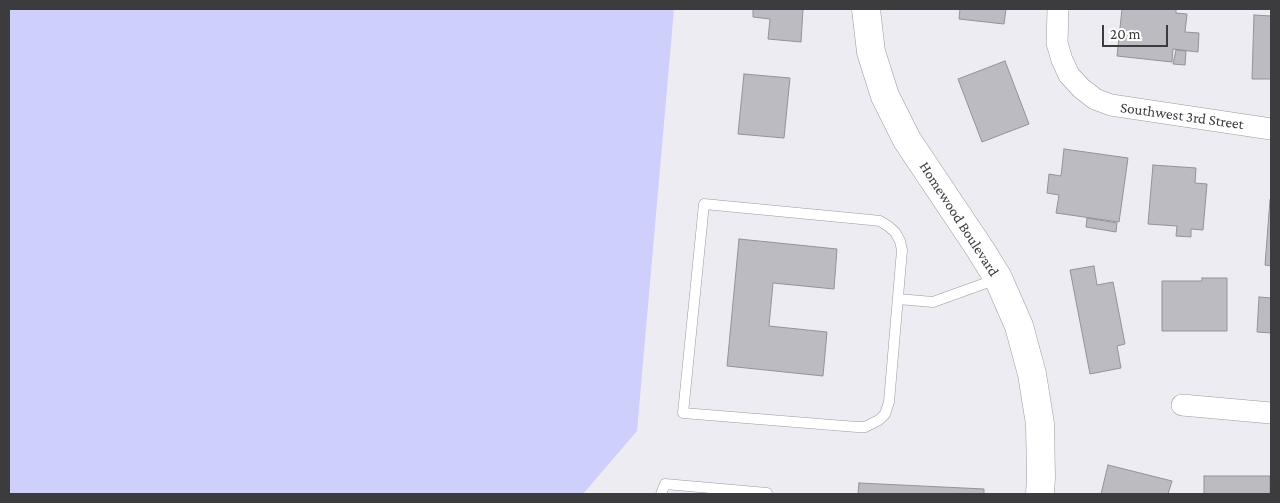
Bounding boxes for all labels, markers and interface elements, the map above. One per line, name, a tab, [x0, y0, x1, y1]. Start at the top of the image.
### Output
scale bar	[1105, 15, 1171, 47]
text: 20 m	[1110, 26, 1141, 42]
street label: Southwest 3rd Street	[1119, 98, 1245, 134]
street label: Homewood Boulevard	[915, 158, 1003, 280]

